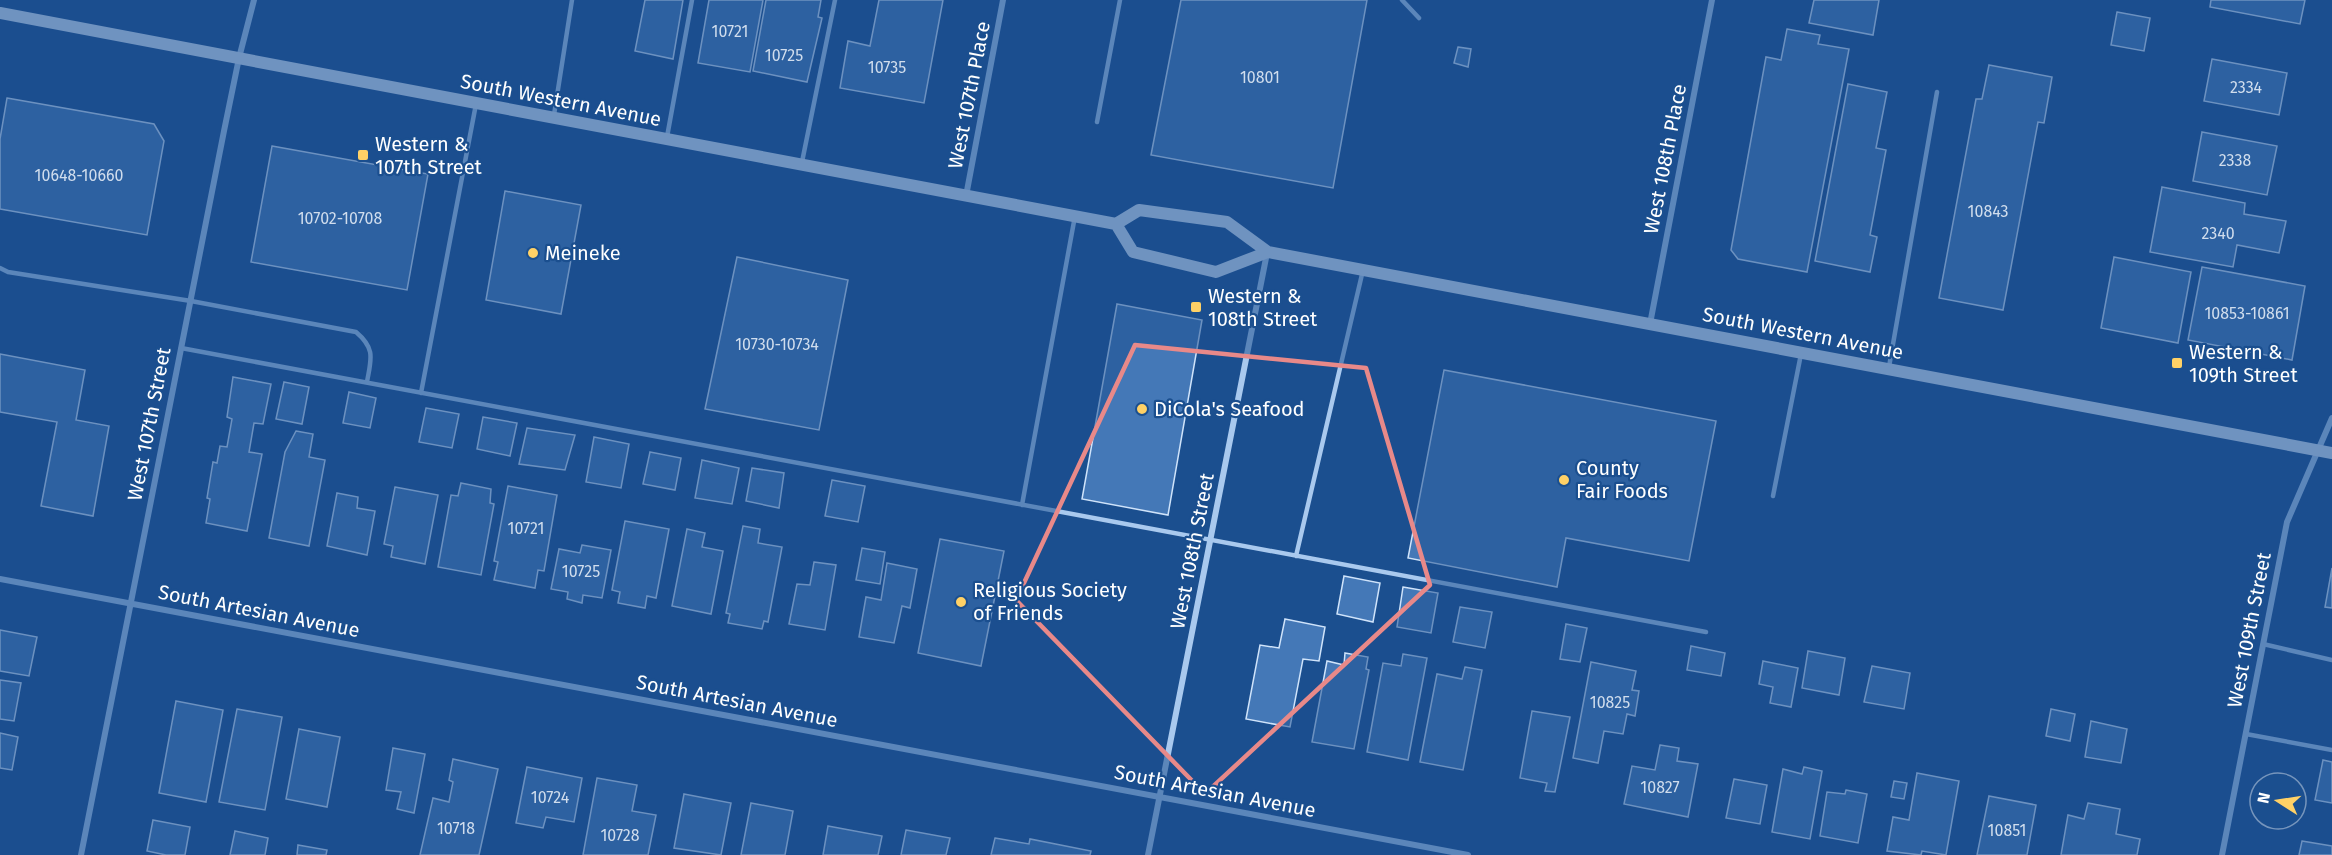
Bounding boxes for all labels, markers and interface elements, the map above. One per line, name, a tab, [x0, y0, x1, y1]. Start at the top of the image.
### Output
street label: West 107th Place	[943, 19, 995, 171]
house number: 10721	[712, 22, 748, 41]
house number: 10725	[765, 46, 803, 65]
house number: 10735	[868, 58, 906, 77]
house number: 10801	[1240, 68, 1280, 87]
street label: South Western Avenue	[459, 69, 663, 131]
house number: 2334	[2230, 78, 2263, 97]
street label: West 108th Place	[1639, 82, 1691, 236]
place label: Western & 107th Street	[375, 132, 483, 179]
marker: Western & 107th Street	[356, 148, 370, 162]
house number: 2338	[2219, 151, 2251, 170]
house number: 10648-10660	[35, 166, 124, 185]
house number: 10843	[1968, 202, 2008, 221]
house number: 10702-10708	[298, 209, 382, 228]
house number: 2340	[2201, 224, 2235, 243]
place label: Meineke	[545, 241, 621, 265]
marker: Meineke	[526, 246, 540, 260]
place label: Western & 108th Street	[1208, 284, 1318, 331]
marker: Western & 108th Street	[1189, 300, 1203, 314]
street label: South Western Avenue	[1701, 302, 1905, 364]
house number: 10853-10861	[2204, 304, 2290, 323]
house number: 10730-10734	[735, 335, 819, 354]
place label: Western & 109th Street	[2189, 340, 2298, 387]
street label: West 107th Street	[122, 344, 176, 503]
marker: Western & 109th Street	[2170, 356, 2184, 370]
place label: DiCola's Seafood	[1154, 397, 1305, 421]
marker: DiCola's Seafood	[1135, 402, 1149, 416]
place label: County Fair Foods	[1576, 456, 1668, 503]
street label: West 108th Street	[1165, 470, 1219, 631]
marker: County Fair Foods	[1557, 473, 1571, 487]
house number: 10721	[508, 519, 544, 538]
street label: West 109th Street	[2222, 550, 2276, 710]
house number: 10725	[562, 562, 600, 581]
place label: Religious Society of Friends	[973, 578, 1127, 625]
street label: South Artesian Avenue	[156, 580, 362, 642]
marker: Religious Society of Friends	[954, 595, 968, 609]
street label: South Artesian Avenue	[634, 670, 840, 732]
house number: 10825	[1590, 693, 1630, 712]
street label: South Artesian Avenue	[1112, 760, 1318, 822]
north arrow	[2248, 771, 2308, 831]
house number: 10827	[1640, 778, 1680, 797]
house number: 10724	[531, 788, 570, 807]
text: N	[2253, 791, 2274, 805]
house number: 10718	[437, 819, 475, 838]
house number: 10851	[1988, 821, 2026, 840]
house number: 10728	[600, 826, 640, 845]

